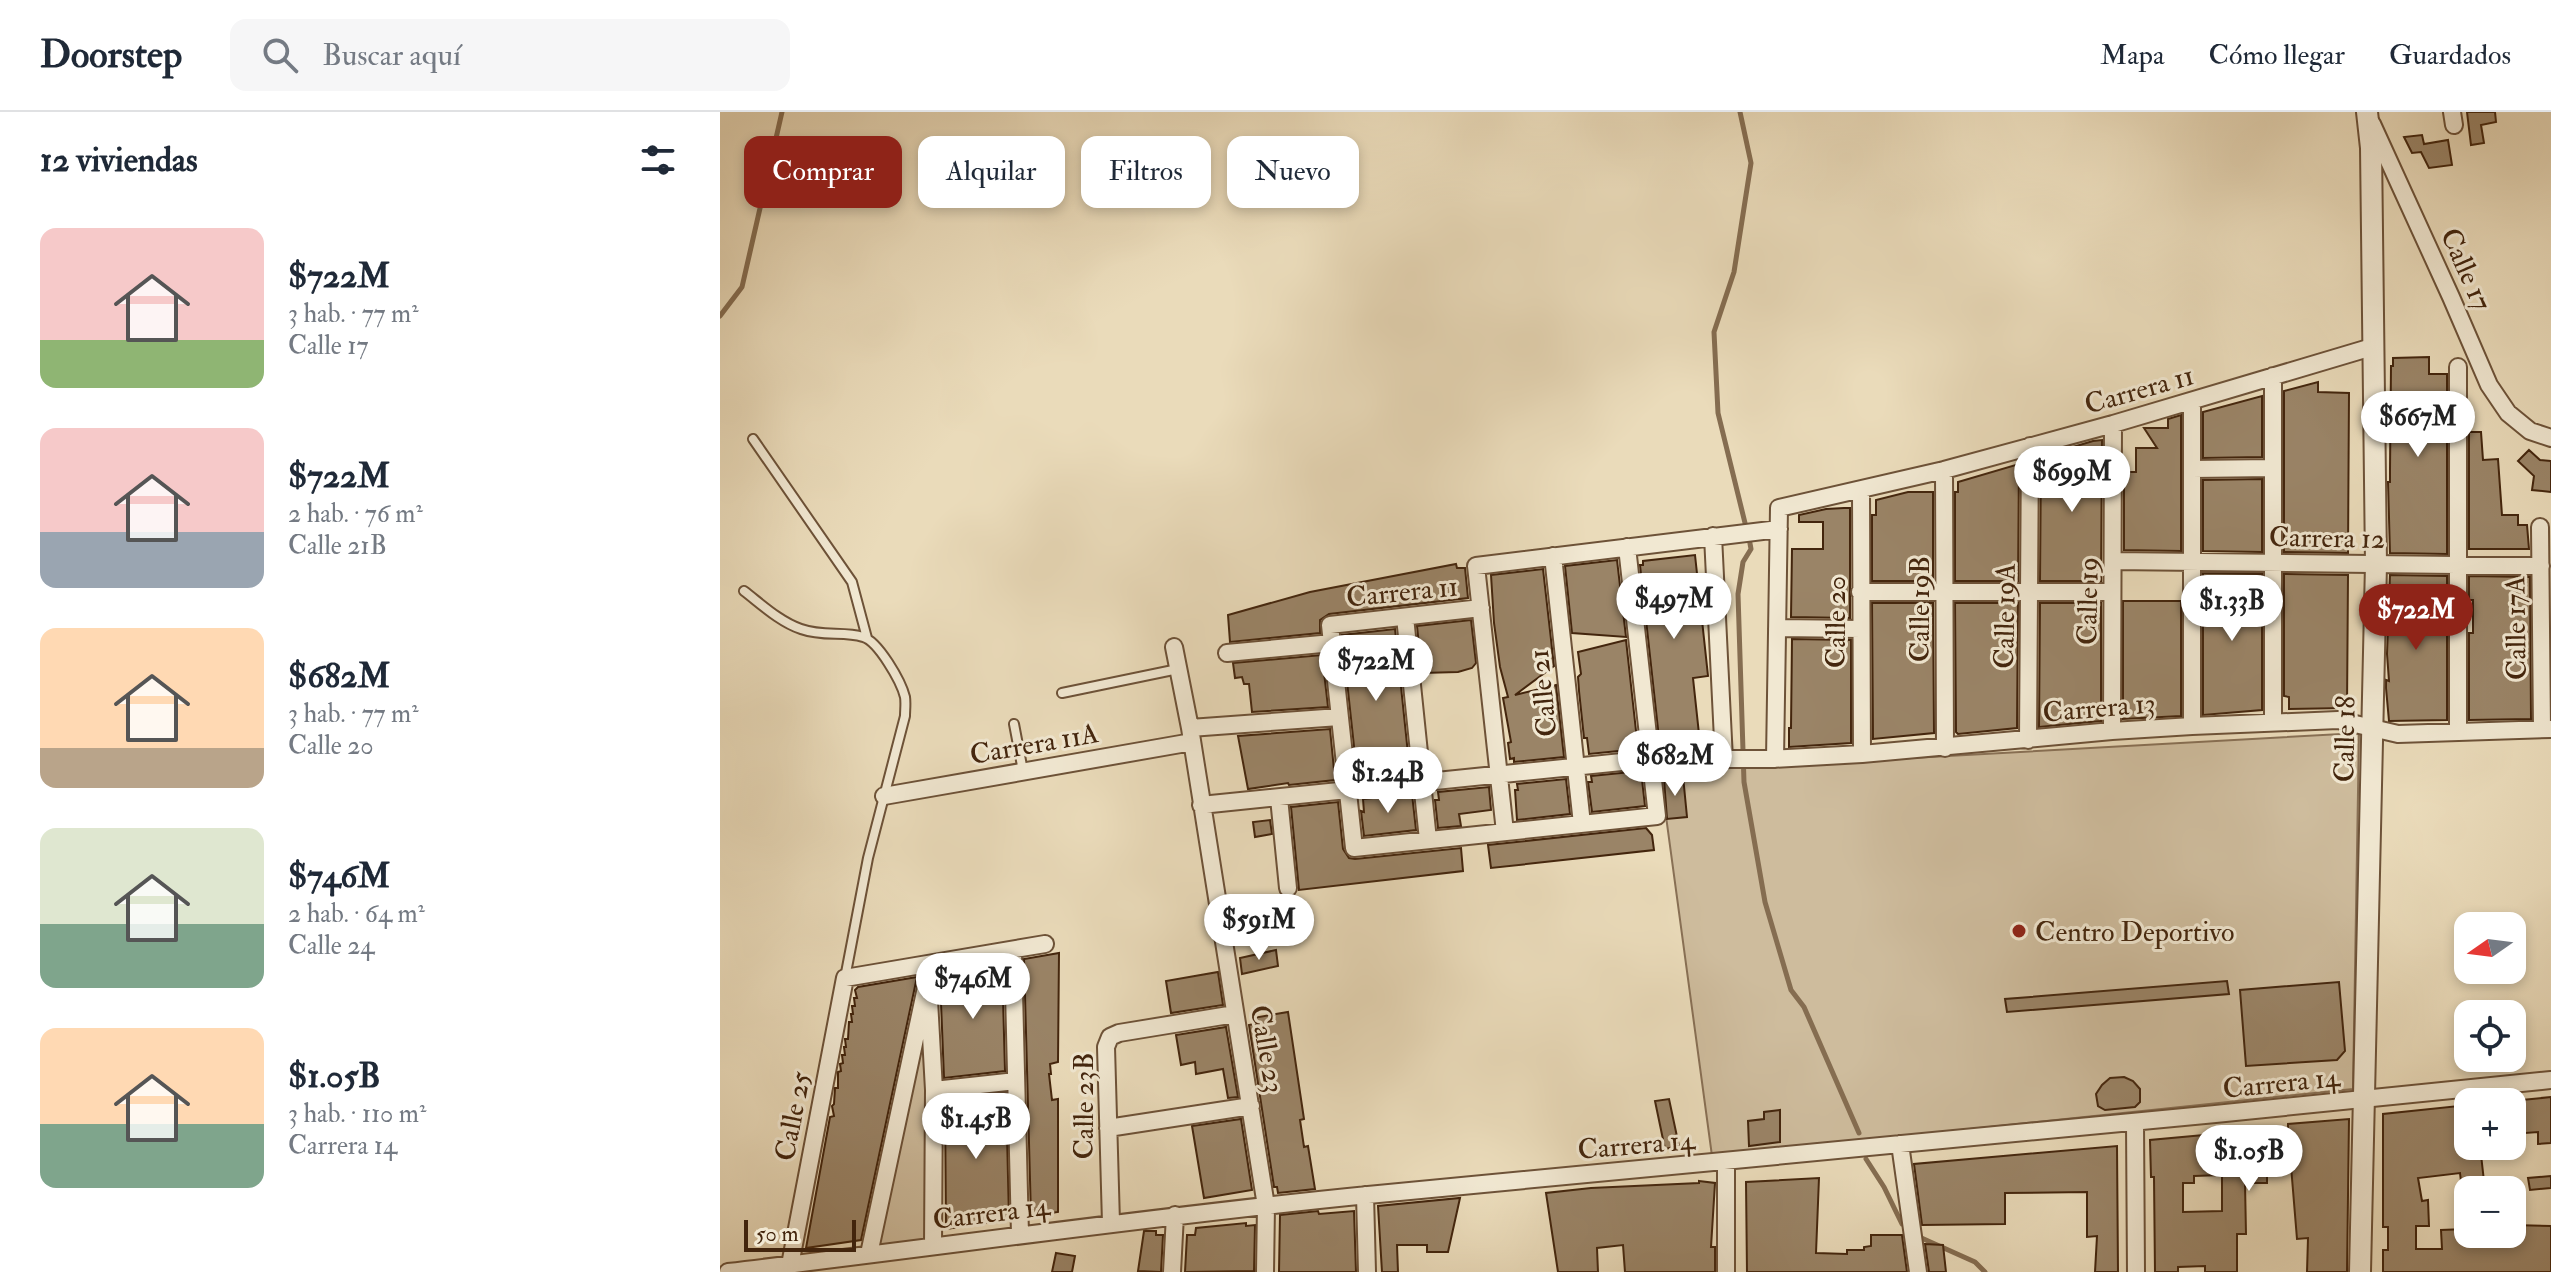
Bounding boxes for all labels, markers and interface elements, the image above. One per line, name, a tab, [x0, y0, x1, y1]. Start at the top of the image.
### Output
search box	[230, 19, 790, 91]
text: Doorstep	[40, 31, 182, 79]
icon: search	[258, 33, 302, 77]
text: Buscar aquí	[322, 37, 461, 74]
text: Mapa	[2100, 38, 2164, 73]
text: Cómo llegar	[2208, 38, 2345, 73]
text: Guardados	[2389, 38, 2511, 73]
chip: Comprar	[744, 136, 902, 208]
chip: Alquilar	[918, 136, 1065, 208]
chip: Filtros	[1081, 136, 1211, 208]
chip: Nuevo	[1227, 136, 1359, 208]
icon: filters	[636, 138, 680, 182]
text: 12 viviendas	[40, 139, 198, 182]
street label: Calle 17	[2432, 223, 2499, 316]
text: $722M	[288, 255, 390, 298]
icon: home	[104, 260, 200, 356]
text: 3 hab. · 77 m²	[288, 298, 418, 330]
text: Calle 17	[288, 330, 368, 362]
street label: Carrera 11	[2081, 358, 2198, 423]
pin: $667M	[2362, 391, 2474, 459]
text: $667M	[2379, 401, 2457, 433]
pin: $699M	[2016, 446, 2128, 514]
text: $722M	[288, 455, 390, 498]
text: $699M	[2032, 456, 2112, 488]
icon: home	[104, 460, 200, 556]
text: 2 hab. · 76 m²	[288, 498, 423, 530]
street label: Carrera 12	[2268, 520, 2385, 557]
text: Calle 21B	[288, 530, 387, 562]
street label: Calle 19B	[1903, 556, 1938, 662]
street label: Calle 19	[2070, 557, 2107, 645]
street label: Calle 19A	[1987, 563, 2024, 669]
street label: Carrera 11	[1345, 569, 1460, 616]
pin: $497M	[1618, 573, 1730, 641]
pin: $1.33B	[2167, 575, 2297, 643]
street label: Calle 17A	[2498, 575, 2535, 680]
street label: Calle 20	[1819, 576, 1854, 668]
text: $497M	[1634, 583, 1714, 615]
pin: $722M	[2360, 584, 2472, 652]
text: $1.33B	[2199, 585, 2265, 617]
text: $722M	[2377, 594, 2455, 626]
pin: $722M	[1320, 635, 1432, 703]
text: $722M	[1337, 645, 1415, 677]
street label: Calle 21	[1521, 647, 1565, 738]
text: $682M	[288, 655, 390, 698]
icon: home	[104, 660, 200, 756]
street label: Carrera 13	[2041, 686, 2157, 731]
street label: Calle 18	[2327, 695, 2364, 783]
text: 3 hab. · 77 m²	[288, 698, 418, 730]
street label: Carrera 11A	[967, 716, 1102, 773]
text: Calle 20	[288, 730, 374, 762]
pin: $682M	[1619, 730, 1731, 798]
text: $682M	[1636, 740, 1714, 772]
pin: $1.24B	[1323, 747, 1453, 815]
text: $1.24B	[1351, 757, 1425, 789]
text: $746M	[288, 855, 390, 898]
icon: home	[104, 860, 200, 956]
pin: $591M	[1203, 894, 1315, 962]
text: 2 hab. · 64 m²	[288, 898, 425, 930]
text: $591M	[1222, 904, 1296, 936]
north arrow	[2454, 912, 2526, 984]
map controls	[2454, 912, 2526, 1248]
place label: Centro Deportivo	[2035, 915, 2235, 950]
marker: Centro Deportivo	[2010, 922, 2028, 940]
text: Calle 24	[288, 930, 374, 962]
pin: $746M	[917, 953, 1029, 1021]
text: $746M	[934, 963, 1012, 995]
button: locate	[2454, 1000, 2526, 1072]
street label: Calle 23	[1242, 1003, 1291, 1096]
street label: Calle 23B	[1067, 1052, 1102, 1160]
text: $1.05B	[288, 1055, 381, 1098]
icon: home	[104, 1060, 200, 1156]
street label: Carrera 14	[2221, 1060, 2343, 1107]
street label: Calle 25	[768, 1068, 819, 1164]
button: +	[2454, 1088, 2526, 1160]
pin: $1.45B	[911, 1093, 1041, 1161]
text: 3 hab. · 110 m²	[288, 1098, 426, 1130]
text: $1.45B	[940, 1103, 1012, 1135]
street label: Carrera 14	[1576, 1123, 1698, 1168]
pin: $1.05B	[2184, 1125, 2314, 1193]
text: Carrera 14	[288, 1130, 397, 1162]
text: $1.05B	[2214, 1135, 2284, 1167]
button: −	[2454, 1176, 2526, 1248]
street label: Carrera 14	[931, 1189, 1053, 1238]
scale bar	[744, 1216, 856, 1252]
text: 50 m	[756, 1220, 798, 1248]

